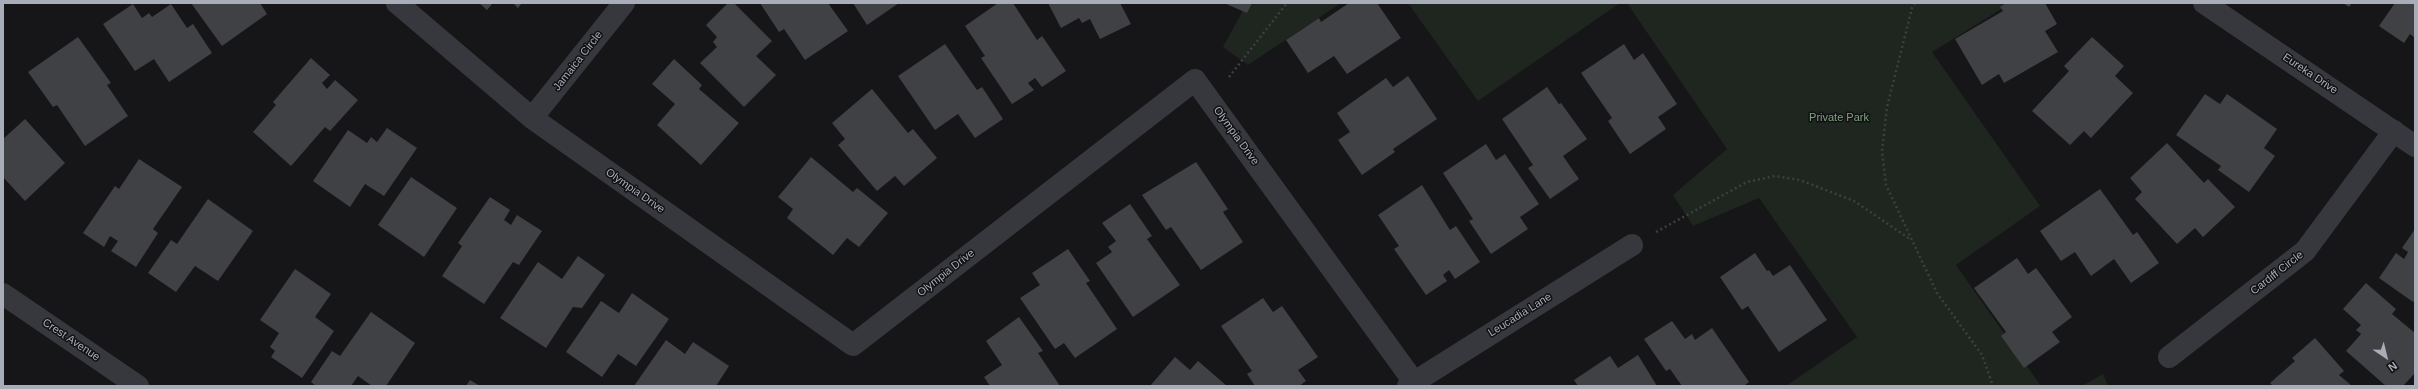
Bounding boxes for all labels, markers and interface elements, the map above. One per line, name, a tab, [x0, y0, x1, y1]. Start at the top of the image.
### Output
street label: Jamaica Circle	[551, 29, 605, 93]
street label: Eureka Drive	[2280, 51, 2340, 97]
street label: Olympia Drive	[1210, 104, 1262, 168]
park label: Private Park	[1809, 111, 1869, 125]
street label: Olympia Drive	[603, 166, 667, 216]
street label: Olympia Drive	[915, 247, 977, 299]
street label: Cardiff Circle	[2248, 248, 2306, 298]
street label: Leucadia Lane	[1486, 290, 1554, 340]
street label: Crest Avenue	[40, 316, 102, 364]
north arrow	[2366, 337, 2406, 377]
text: N	[2386, 360, 2400, 374]

